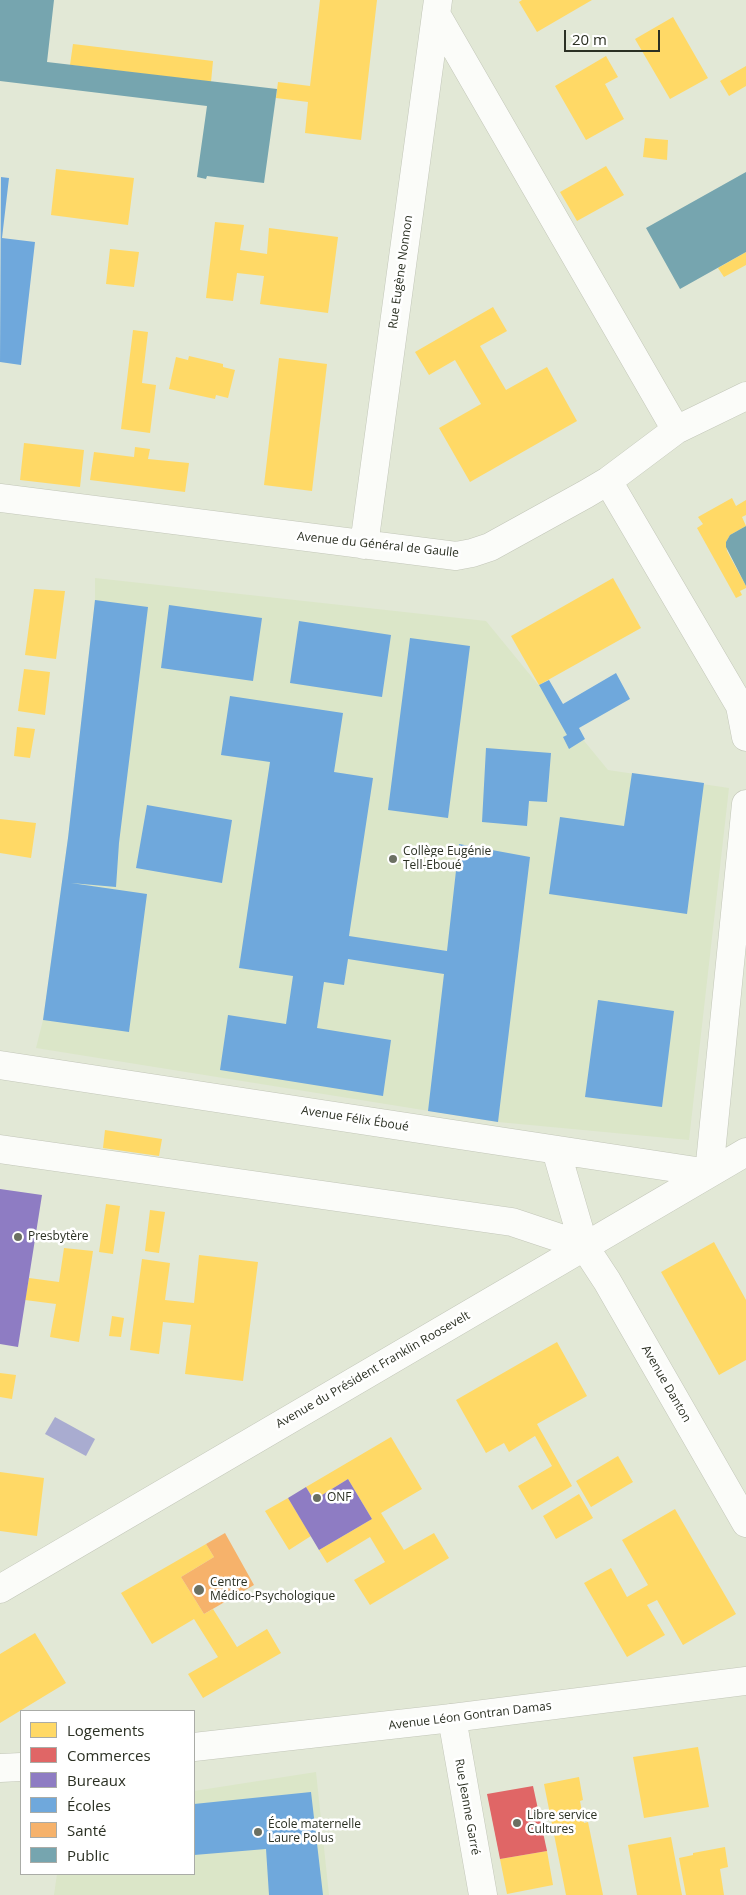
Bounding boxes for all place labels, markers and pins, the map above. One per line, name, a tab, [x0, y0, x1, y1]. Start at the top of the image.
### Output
place label: Collège Eugénie Tell-Eboué	[403, 845, 491, 873]
marker: Collège Eugénie Tell-Eboué	[387, 853, 399, 865]
place label: Presbytère	[28, 1230, 89, 1244]
marker: Presbytère	[12, 1231, 24, 1243]
place label: ONF	[327, 1491, 352, 1505]
marker: ONF	[311, 1492, 323, 1504]
place label: Centre Médico-Psychologique	[210, 1576, 335, 1604]
marker: Centre Médico-Psychologique	[192, 1583, 206, 1597]
place label: Libre service Cultures	[527, 1809, 597, 1837]
marker: Libre service Cultures	[511, 1817, 523, 1829]
place label: École maternelle Laure Polus	[268, 1818, 361, 1846]
marker: École maternelle Laure Polus	[252, 1826, 264, 1838]

